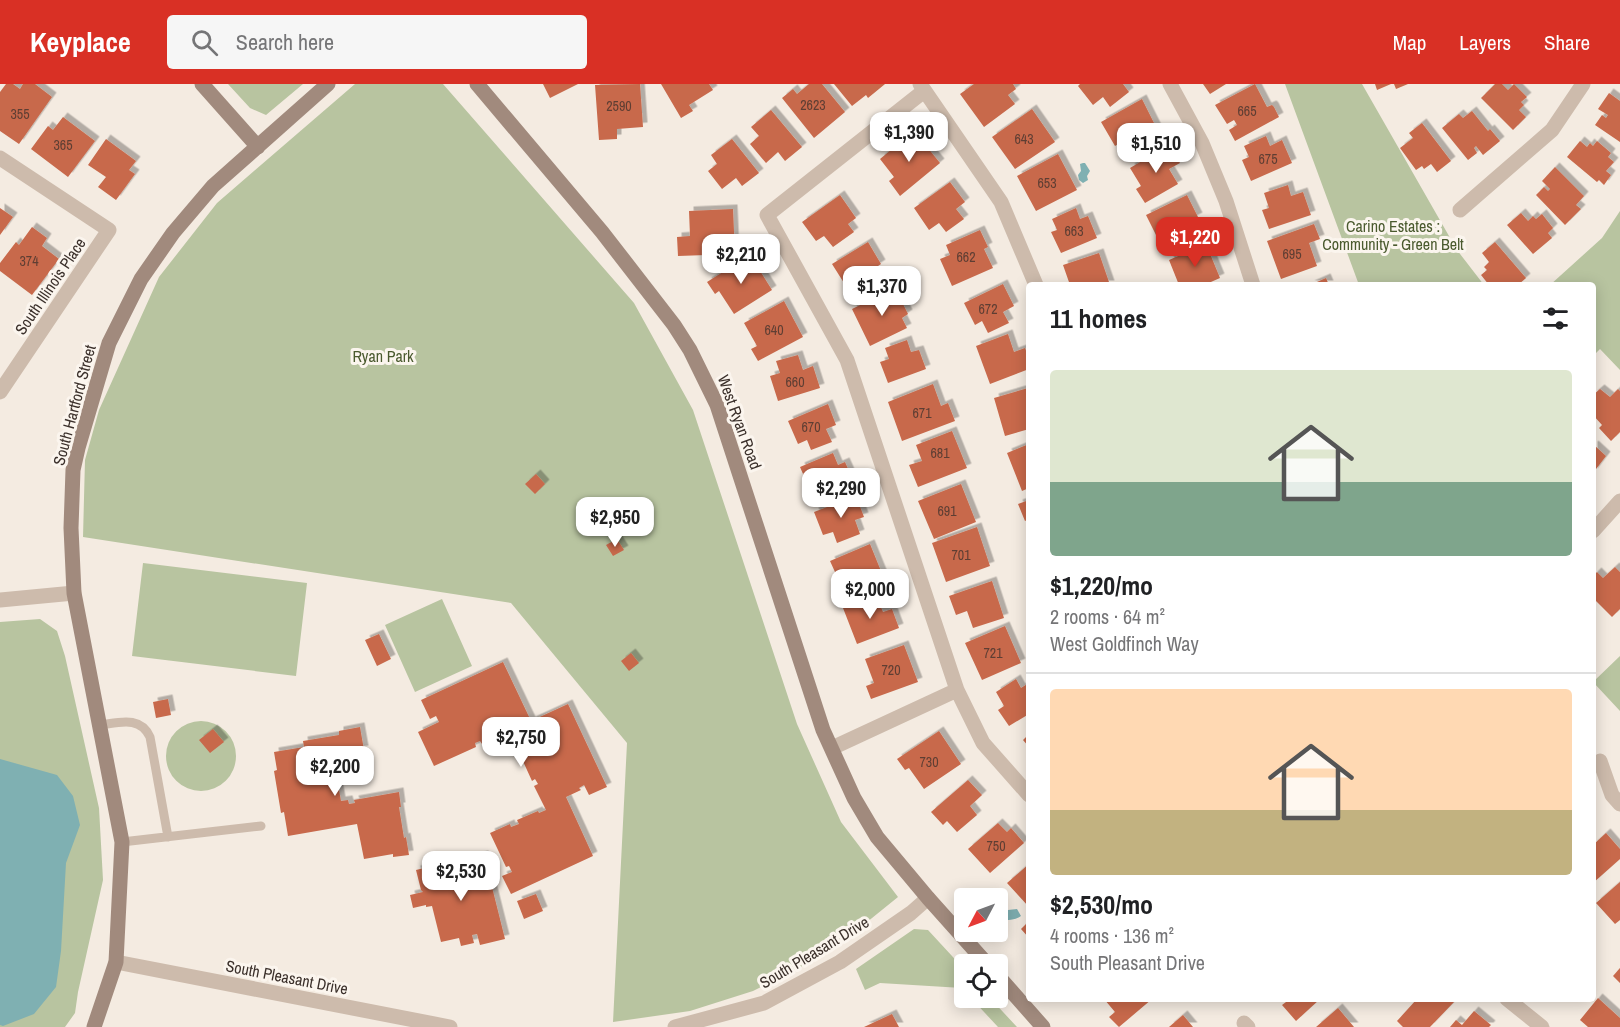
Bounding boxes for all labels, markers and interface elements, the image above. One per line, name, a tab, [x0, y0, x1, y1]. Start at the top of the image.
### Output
search box	[167, 15, 587, 69]
text: Keyplace	[30, 23, 131, 61]
icon: search	[188, 26, 221, 59]
text: Search here	[236, 27, 334, 57]
text: Map	[1393, 28, 1426, 57]
text: Layers	[1459, 28, 1511, 57]
text: Share	[1544, 28, 1590, 57]
house number: 2623	[800, 96, 826, 114]
house number: 2590	[606, 97, 632, 115]
house number: 665	[1237, 102, 1257, 120]
house number: 355	[10, 105, 30, 123]
pin: $1,390	[860, 112, 958, 163]
text: $1,390	[884, 118, 934, 145]
pin: $1,510	[1107, 123, 1205, 174]
text: $1,510	[1131, 129, 1181, 156]
house number: 643	[1014, 130, 1034, 148]
house number: 365	[53, 136, 73, 154]
house number: 675	[1258, 150, 1278, 168]
house number: 653	[1037, 174, 1057, 192]
park label: Carino Estates : Community - Green Belt	[1322, 215, 1464, 255]
pin: $1,220	[1146, 217, 1244, 268]
house number: 663	[1064, 222, 1084, 240]
text: $1,220	[1170, 223, 1220, 250]
street label: South Illinois Place	[9, 233, 91, 339]
pin: $2,210	[692, 234, 790, 285]
text: $2,210	[716, 240, 766, 267]
house number: 695	[1282, 245, 1302, 263]
house number: 662	[956, 248, 976, 266]
house number: 374	[19, 252, 39, 270]
pin: $1,370	[833, 266, 931, 317]
text: $1,370	[857, 272, 907, 299]
house number: 672	[978, 300, 998, 318]
text: 11 homes	[1050, 301, 1147, 336]
icon: filters	[1539, 302, 1572, 335]
house number: 640	[764, 321, 784, 339]
street label: South Hartford Street	[47, 342, 101, 468]
park label: Ryan Park	[352, 345, 414, 367]
street label: West Ryan Road	[713, 372, 767, 472]
house number: 660	[785, 373, 805, 391]
house number: 671	[912, 404, 932, 422]
icon: home	[1257, 409, 1365, 517]
house number: 670	[801, 418, 821, 436]
house number: 681	[930, 444, 950, 462]
pin: $2,290	[792, 468, 890, 519]
text: $2,290	[816, 474, 866, 501]
pin: $2,950	[566, 497, 664, 548]
house number: 691	[937, 502, 957, 520]
text: $2,950	[590, 503, 640, 530]
house number: 701	[951, 546, 971, 564]
text: $1,220/mo	[1050, 568, 1153, 603]
pin: $2,000	[821, 569, 919, 620]
text: $2,000	[845, 575, 895, 602]
text: 2 rooms · 64 m²	[1050, 603, 1165, 630]
text: West Goldfinch Way	[1050, 630, 1199, 657]
house number: 721	[983, 644, 1003, 662]
house number: 720	[881, 661, 901, 679]
pin: $2,750	[472, 717, 570, 768]
text: $2,750	[496, 723, 546, 750]
icon: home	[1257, 728, 1365, 836]
pin: $2,200	[286, 746, 384, 797]
text: $2,200	[310, 752, 360, 779]
house number: 730	[919, 753, 939, 771]
house number: 750	[986, 837, 1006, 855]
pin: $2,530	[412, 851, 510, 902]
text: $2,530	[436, 857, 486, 884]
text: $2,530/mo	[1050, 887, 1153, 922]
north arrow	[954, 888, 1008, 942]
map controls	[954, 888, 1008, 1008]
street label: South Pleasant Drive	[755, 911, 873, 993]
text: 4 rooms · 136 m²	[1050, 922, 1174, 949]
text: South Pleasant Drive	[1050, 949, 1205, 976]
street label: South Pleasant Drive	[224, 954, 350, 1000]
button: locate	[954, 954, 1008, 1008]

